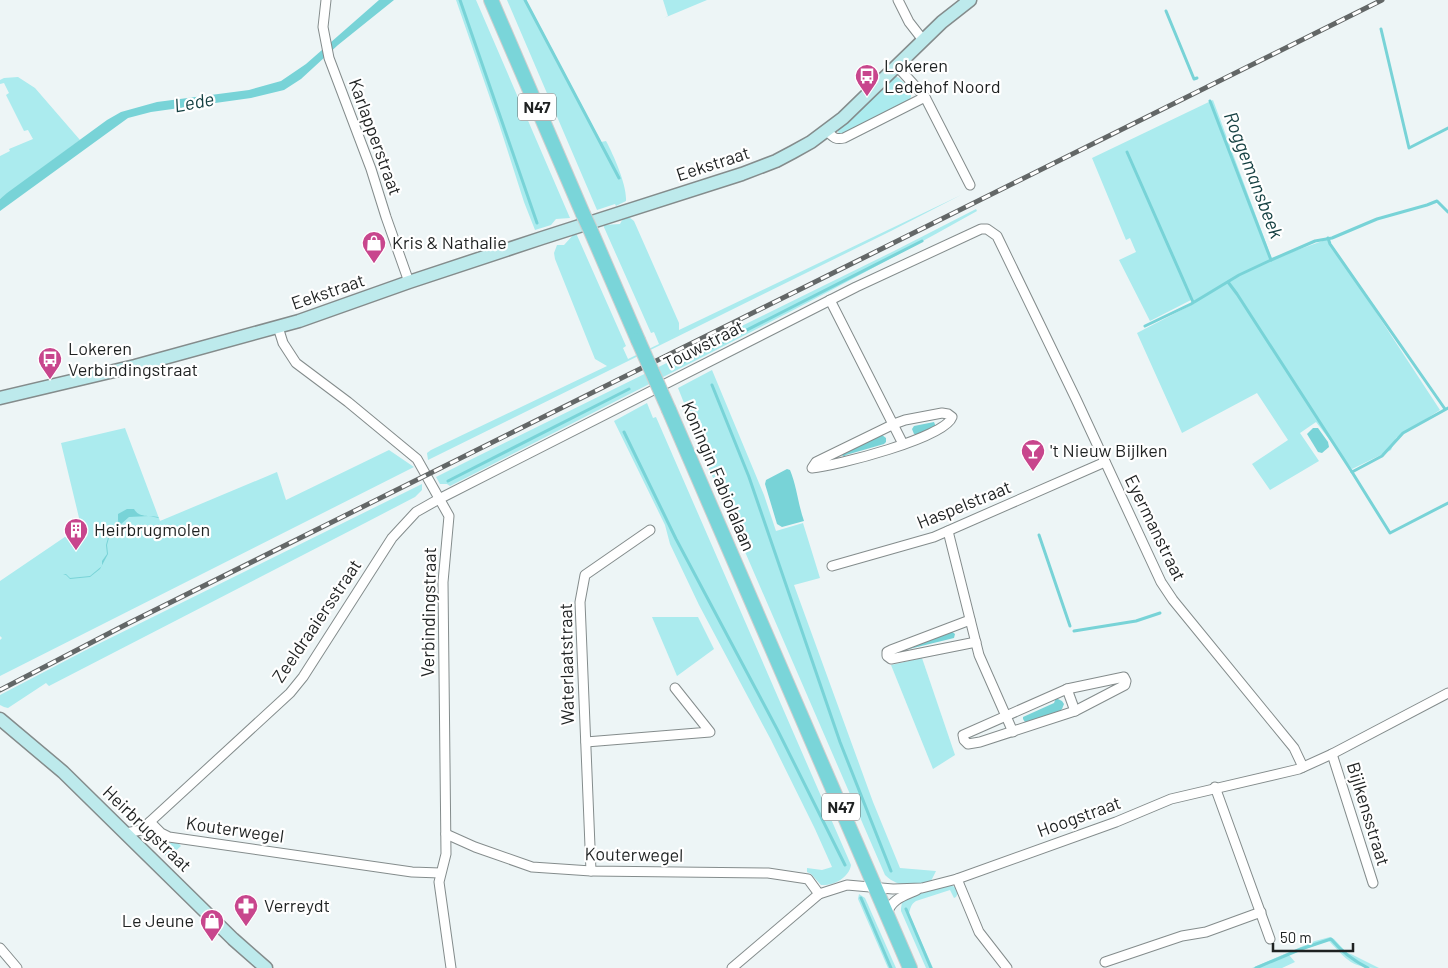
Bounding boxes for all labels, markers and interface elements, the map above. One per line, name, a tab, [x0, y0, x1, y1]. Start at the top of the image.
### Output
place label: Lokeren Ledehof Noord	[884, 54, 1001, 97]
bus stop icon: Lokeren Ledehof Noord	[854, 63, 880, 97]
street label: Karlapperstraat	[345, 75, 407, 198]
water label: Lede	[172, 87, 216, 116]
road number: N47	[518, 94, 556, 120]
water label: Roggemansbeek	[1220, 108, 1289, 242]
street label: Eekstraat	[673, 141, 752, 185]
shop icon: Kris & Nathalie	[361, 230, 387, 264]
place label: Kris & Nathalie	[392, 231, 507, 253]
street label: Eekstraat	[288, 268, 367, 314]
street label: Touwstraat	[660, 314, 748, 374]
place label: Lokeren Verbindingstraat	[68, 337, 198, 380]
bus stop icon: Lokeren Verbindingstraat	[37, 346, 63, 380]
street label: Koningin Fabiolalaan	[677, 397, 760, 554]
bar icon: 't Nieuw Bijlken	[1020, 438, 1046, 472]
place label: 't Nieuw Bijlken	[1050, 439, 1168, 461]
street label: Eyermanstraat	[1121, 471, 1191, 584]
street label: Haspelstraat	[913, 475, 1014, 533]
building icon: Heirbrugmolen	[63, 517, 89, 551]
place label: Heirbrugmolen	[94, 518, 210, 540]
street label: Verbindingstraat	[416, 547, 440, 677]
street label: Zeeldraaiersstraat	[267, 555, 365, 686]
street label: Waterlaatstraat	[554, 603, 578, 725]
street label: Bijlkensstraat	[1343, 759, 1395, 868]
street label: Heirbrugstraat	[99, 781, 197, 876]
street label: Hoogstraat	[1034, 791, 1124, 841]
road number: N47	[822, 794, 860, 820]
street label: Kouterwegel	[185, 811, 286, 847]
street label: Kouterwegel	[584, 842, 684, 866]
pharmacy icon: Verreydt	[233, 893, 259, 927]
place label: Verreydt	[264, 894, 330, 916]
shop icon: Le Jeune	[199, 908, 225, 942]
place label: Le Jeune	[122, 909, 194, 931]
scale bar	[1273, 920, 1353, 952]
text: 50 m	[1280, 928, 1312, 946]

